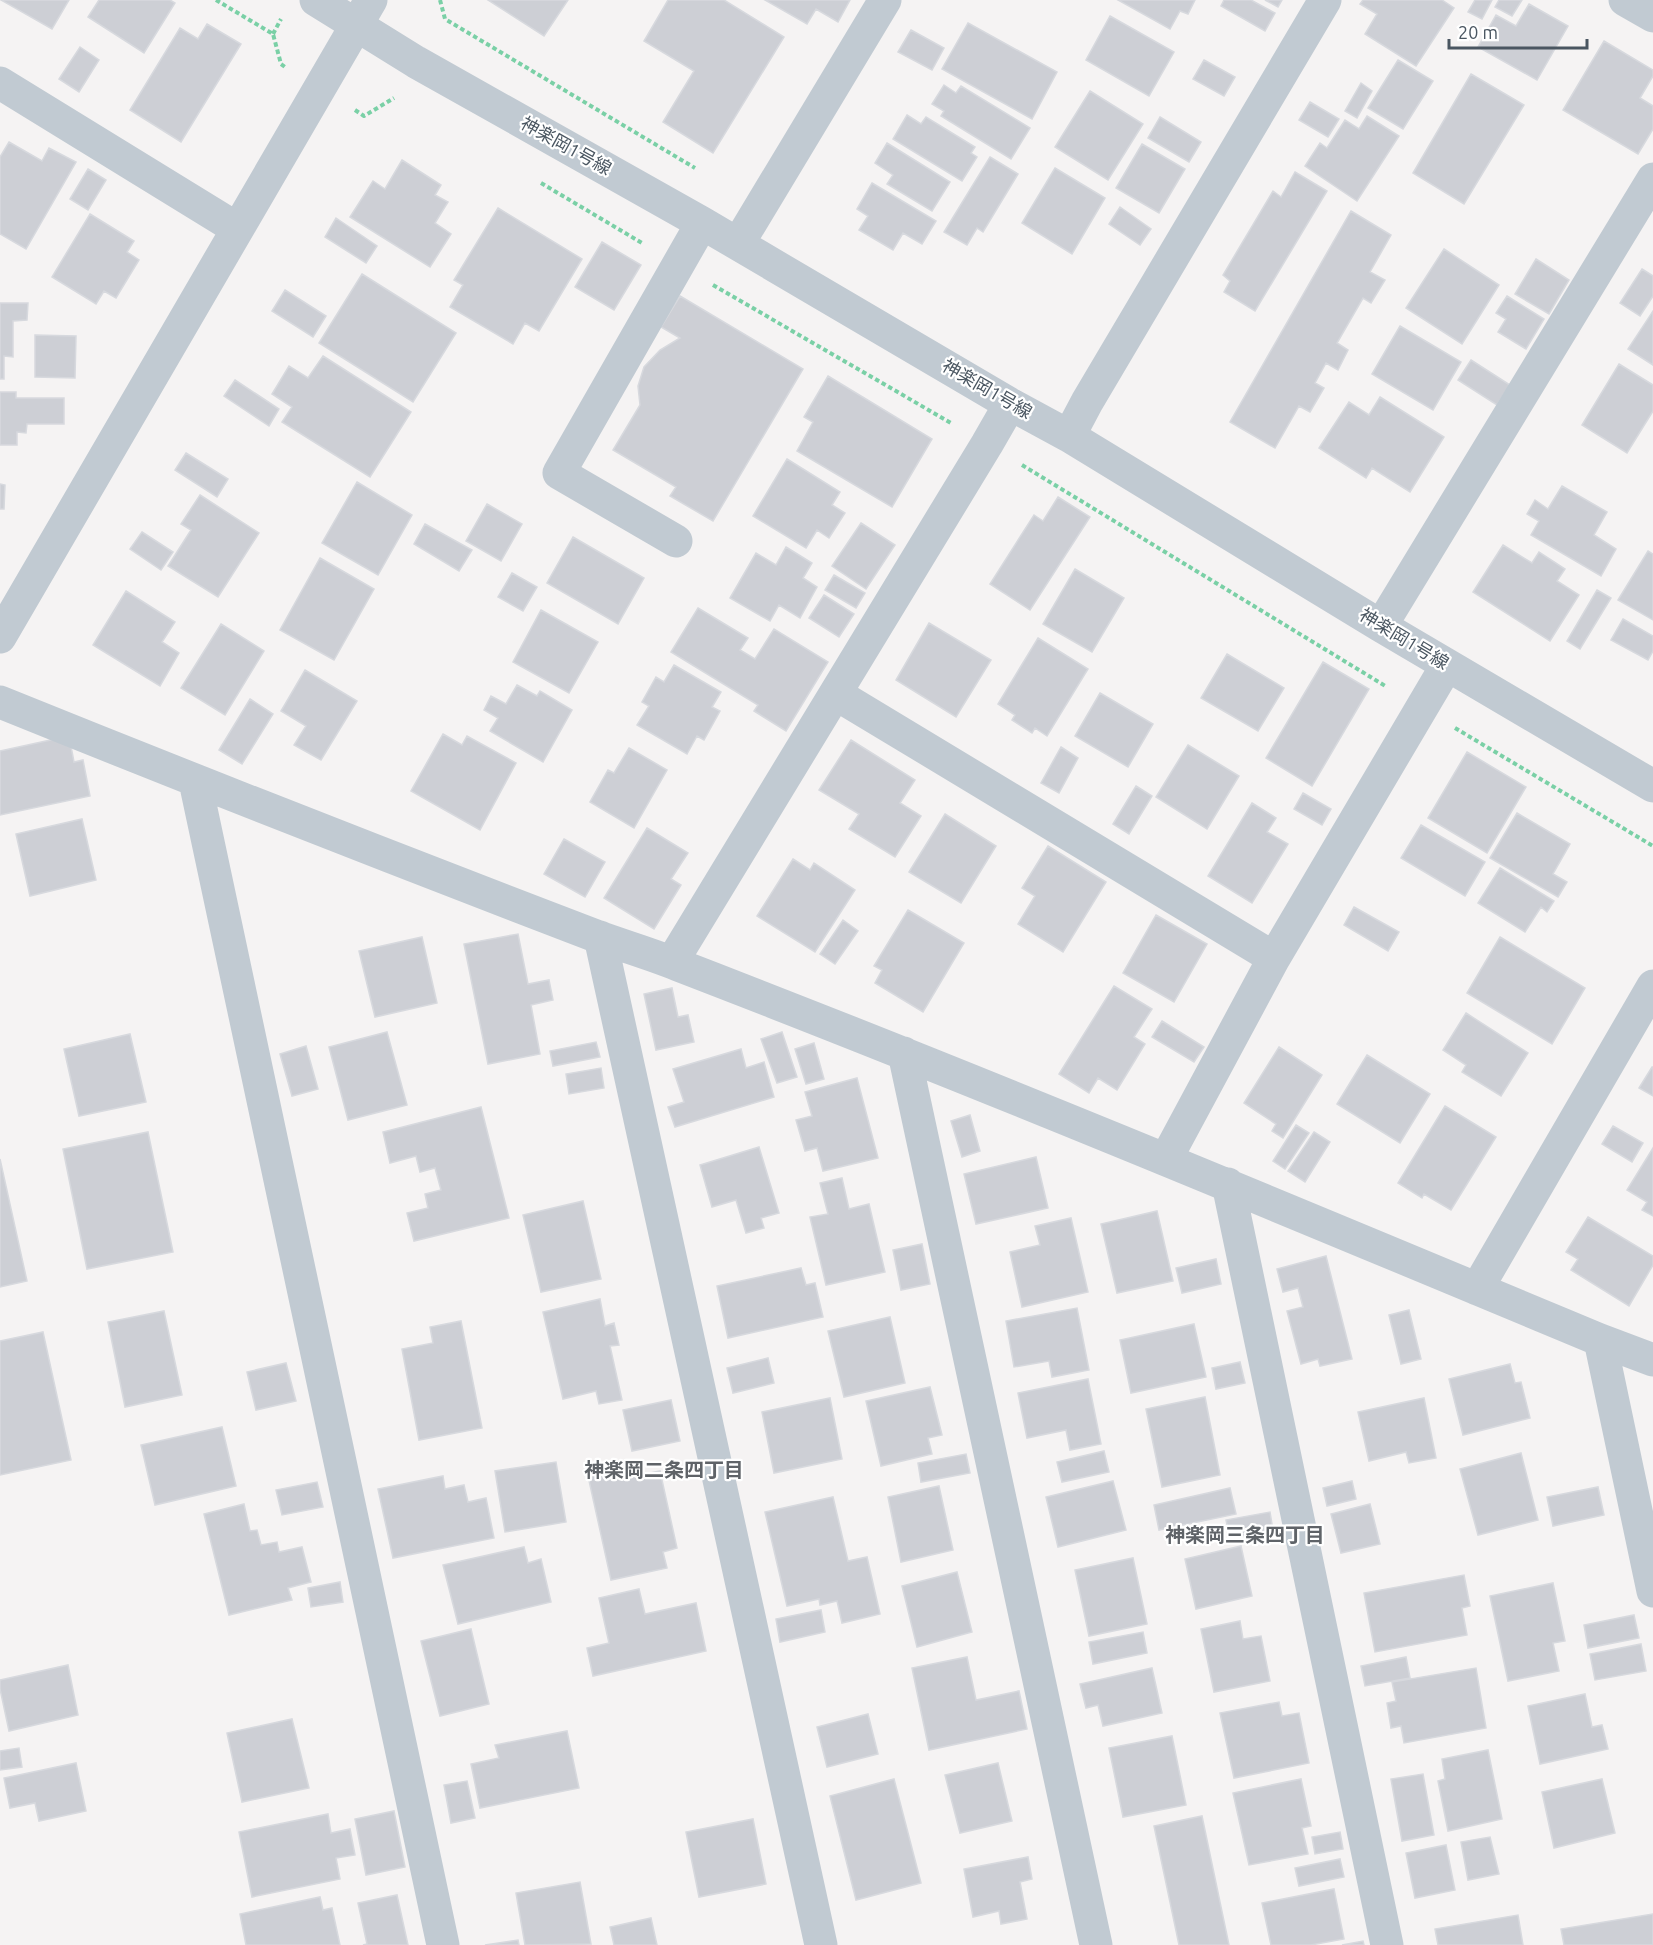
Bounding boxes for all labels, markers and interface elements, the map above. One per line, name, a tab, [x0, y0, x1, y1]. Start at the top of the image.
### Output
scale bar	[1449, 12, 1587, 50]
text: 20 m	[1458, 22, 1498, 42]
street label: 神楽岡1号線	[518, 112, 615, 178]
street label: 神楽岡1号線	[939, 354, 1036, 422]
street label: 神楽岡1号線	[1356, 604, 1453, 673]
district label: 神楽岡二条四丁目	[584, 1458, 744, 1481]
district label: 神楽岡三条四丁目	[1165, 1523, 1325, 1546]

